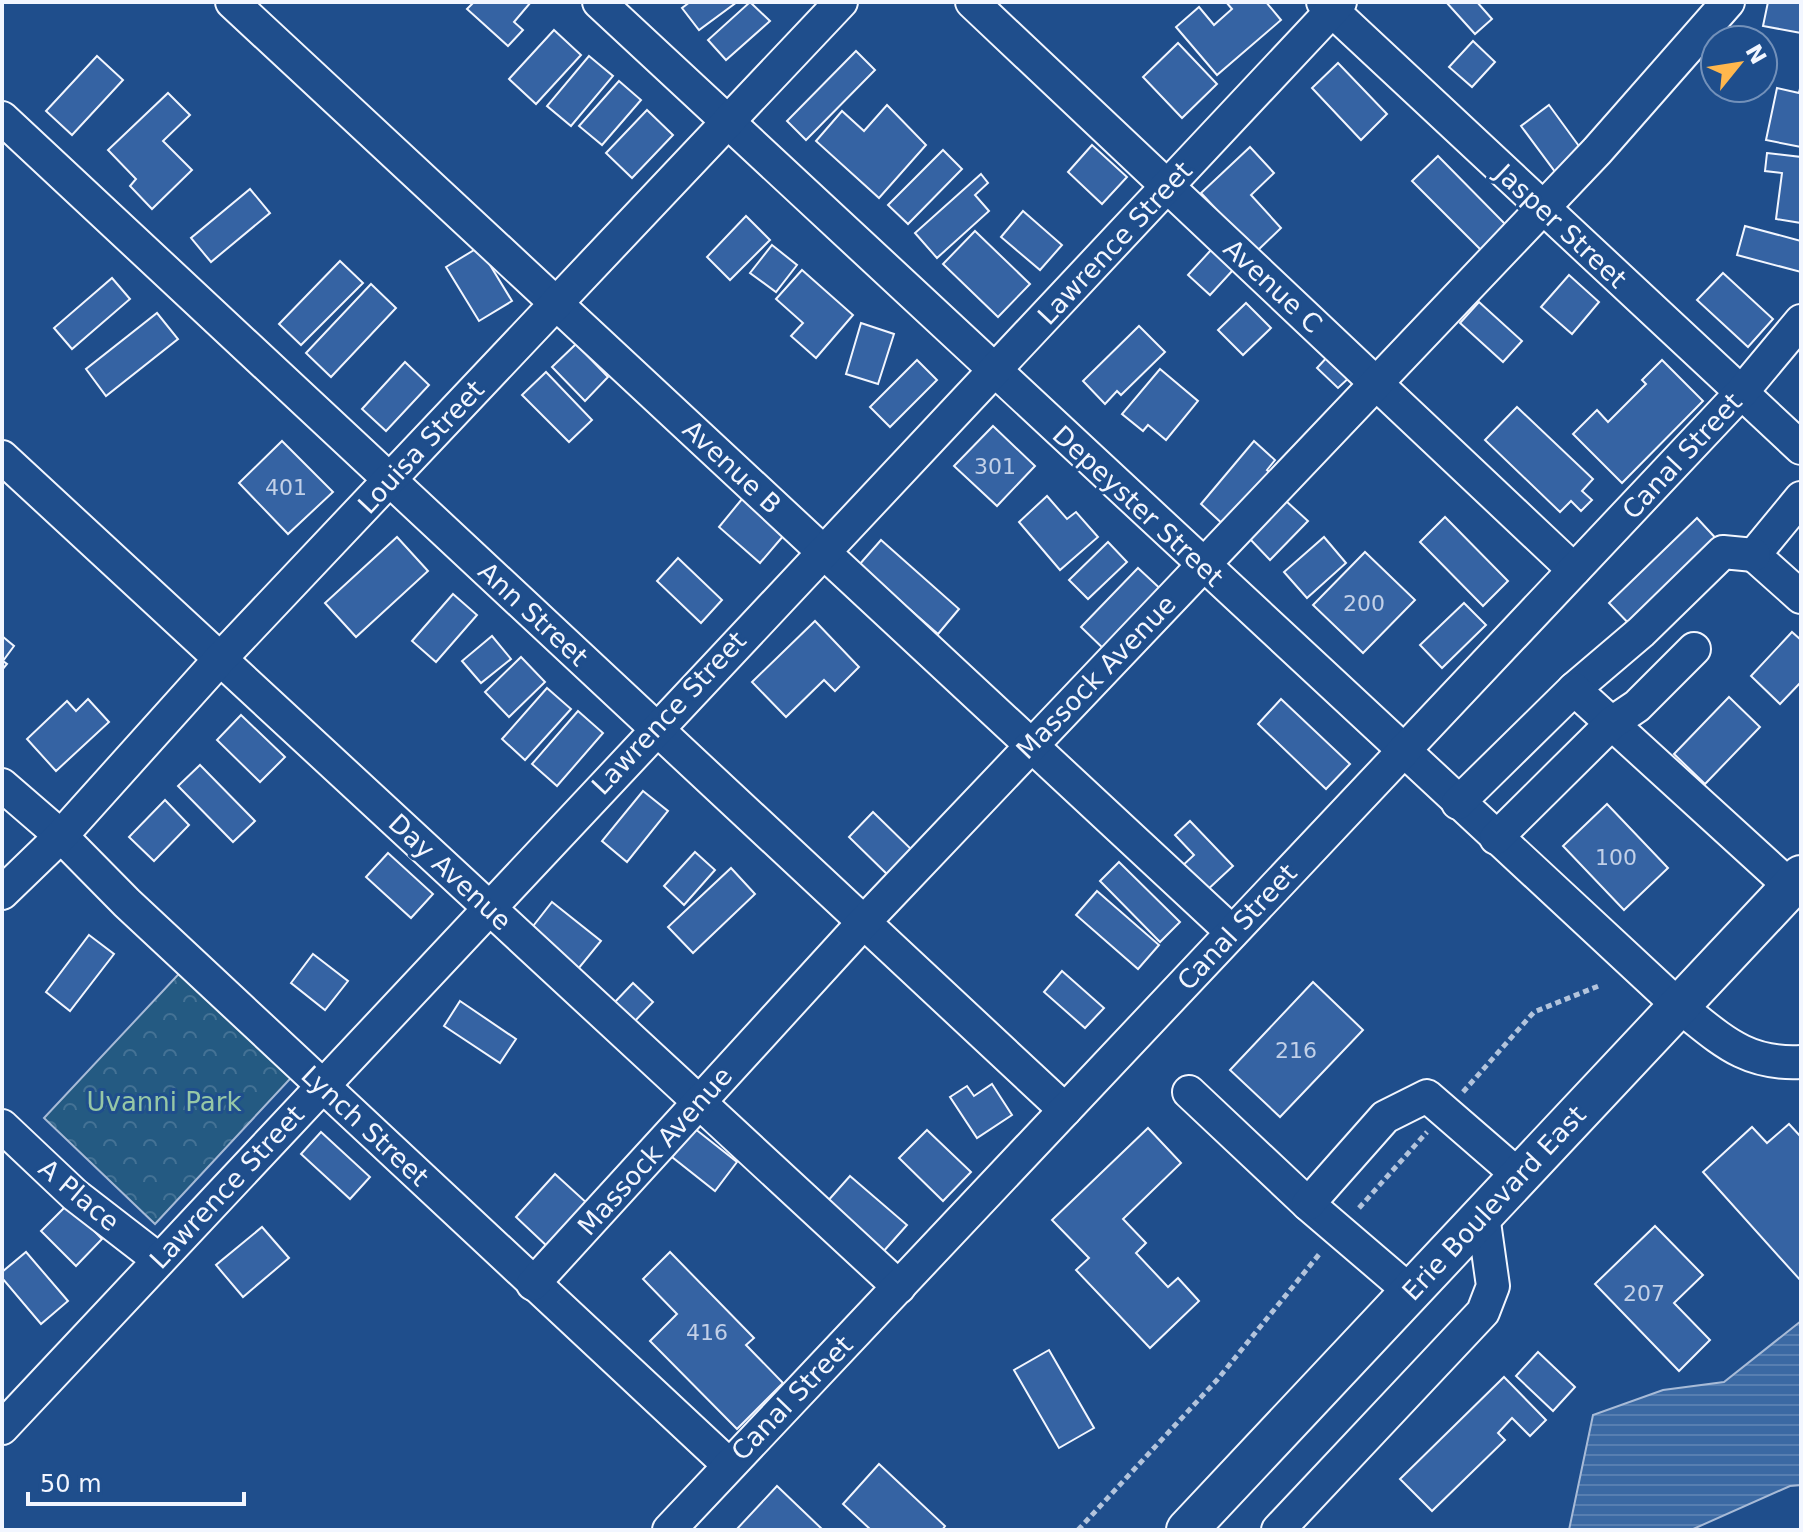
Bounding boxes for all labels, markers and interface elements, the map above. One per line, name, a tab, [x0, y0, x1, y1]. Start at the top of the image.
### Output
north arrow	[1699, 24, 1779, 104]
text: N	[1740, 40, 1771, 68]
street label: Lawrence Street	[1032, 155, 1198, 331]
street label: Jasper Street	[1488, 157, 1633, 294]
street label: Avenue C	[1218, 233, 1328, 339]
street label: Louisa Street	[352, 374, 490, 520]
street label: Canal Street	[1616, 387, 1748, 525]
street label: Avenue B	[677, 414, 787, 520]
street label: Depeyster Street	[1047, 419, 1229, 593]
house number: 301	[974, 454, 1016, 479]
house number: 401	[265, 475, 307, 500]
street label: Ann Street	[472, 556, 594, 672]
street label: Massock Avenue	[1010, 589, 1182, 765]
house number: 200	[1343, 591, 1385, 616]
street label: Lawrence Street	[586, 625, 752, 801]
street label: Day Avenue	[383, 808, 517, 936]
house number: 100	[1595, 845, 1637, 870]
street label: Canal Street	[1171, 858, 1303, 996]
house number: 216	[1275, 1038, 1317, 1063]
street label: Lynch Street	[296, 1060, 434, 1192]
street label: Massock Avenue	[572, 1061, 738, 1241]
park label: Uvanni Park	[87, 1087, 241, 1117]
street label: Lawrence Street	[144, 1099, 310, 1275]
street label: Erie Boulevard East	[1396, 1100, 1592, 1306]
street label: A Place	[33, 1153, 125, 1237]
house number: 207	[1623, 1281, 1665, 1306]
house number: 416	[686, 1320, 728, 1345]
street label: Canal Street	[725, 1330, 859, 1466]
scale bar	[28, 1456, 244, 1506]
text: 50 m	[40, 1470, 102, 1498]

